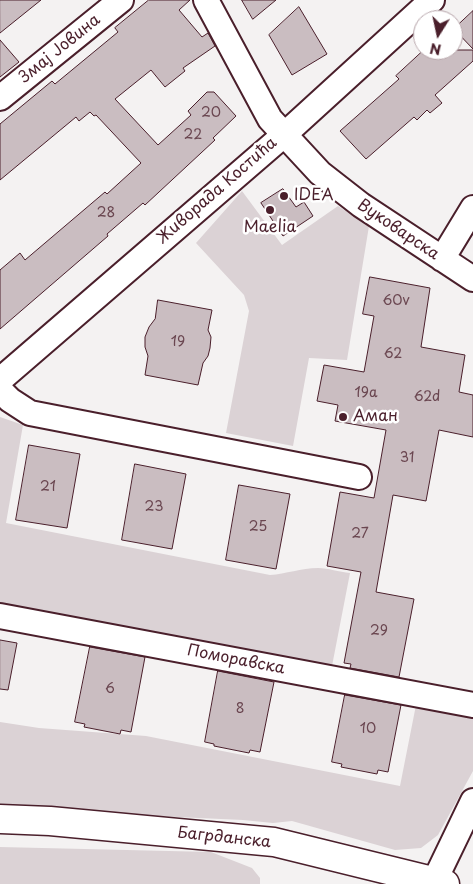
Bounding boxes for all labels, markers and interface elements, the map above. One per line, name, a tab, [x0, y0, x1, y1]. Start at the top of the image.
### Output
north arrow	[413, 10, 463, 60]
street label: Змај Јовина	[16, 11, 104, 87]
text: N	[428, 38, 443, 61]
house number: 20	[201, 105, 221, 121]
house number: 22	[184, 127, 202, 143]
street label: Живорада Костића	[153, 134, 281, 248]
place label: IDEA	[294, 186, 333, 206]
marker: IDEA	[278, 190, 290, 202]
street label: Вуковарска	[353, 196, 443, 264]
marker: Maelia	[264, 204, 276, 216]
house number: 28	[97, 205, 115, 221]
place label: Maelia	[244, 218, 296, 238]
house number: 60v	[382, 293, 410, 309]
house number: 19	[171, 334, 185, 350]
house number: 62	[384, 346, 402, 362]
house number: 19a	[354, 385, 378, 401]
house number: 62d	[414, 389, 440, 405]
place label: Аман	[353, 407, 398, 427]
marker: Аман	[337, 411, 349, 423]
house number: 31	[400, 450, 414, 466]
house number: 21	[40, 479, 56, 495]
house number: 23	[145, 499, 163, 515]
house number: 25	[249, 519, 267, 535]
house number: 27	[351, 526, 369, 542]
house number: 29	[370, 623, 388, 639]
street label: Поморавска	[186, 641, 286, 679]
house number: 6	[105, 681, 115, 697]
house number: 8	[236, 701, 244, 717]
house number: 10	[360, 721, 376, 737]
street label: Багрданска	[176, 824, 272, 852]

